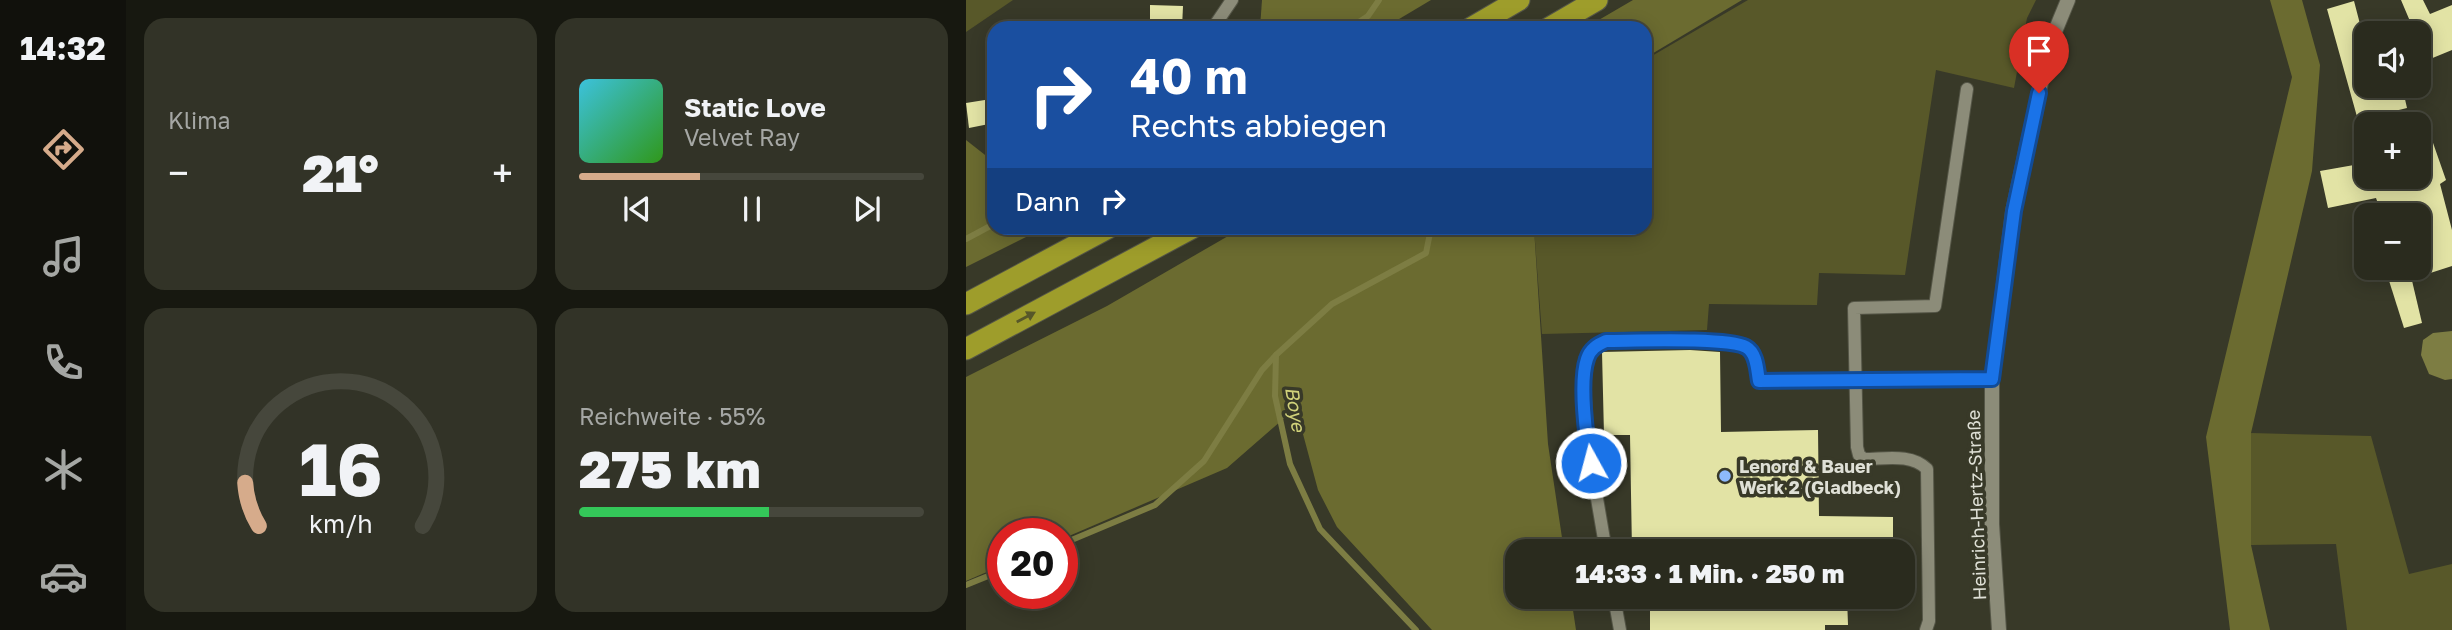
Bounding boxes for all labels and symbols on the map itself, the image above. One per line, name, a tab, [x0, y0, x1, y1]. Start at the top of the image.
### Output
pin	[2009, 21, 2069, 93]
one-way arrow	[1016, 311, 1036, 322]
water label: Boye	[1281, 385, 1311, 435]
street label: Heinrich-Hertz-Straße	[1962, 409, 1990, 601]
position arrow	[1554, 426, 1628, 500]
place label: Lenord & Bauer Werk 2 (Gladbeck)	[1739, 455, 1901, 498]
marker: Lenord & Bauer Werk 2 (Gladbeck)	[1717, 468, 1733, 484]
speed limit sign: 20	[987, 518, 1078, 609]

